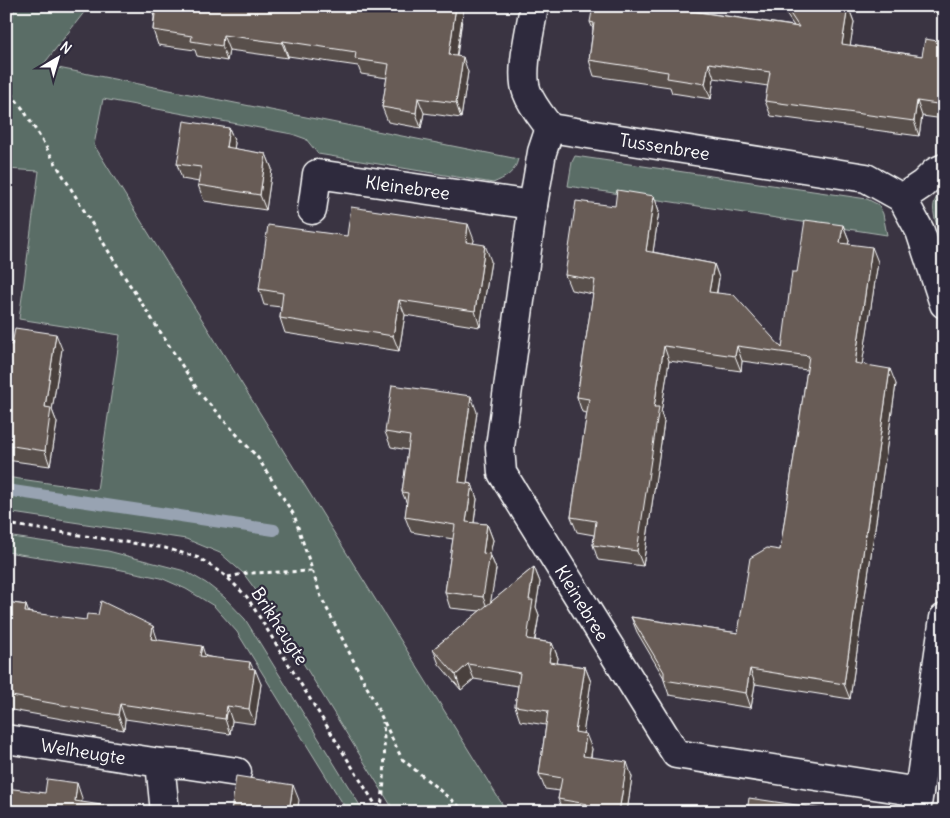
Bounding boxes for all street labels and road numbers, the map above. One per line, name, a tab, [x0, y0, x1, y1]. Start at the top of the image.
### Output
street label: Tussenbree	[618, 128, 712, 165]
street label: Kleinebree	[364, 170, 452, 204]
street label: Kleinebree	[550, 560, 615, 645]
street label: Brikheugte	[246, 583, 314, 669]
street label: Welheugte	[39, 733, 127, 769]

